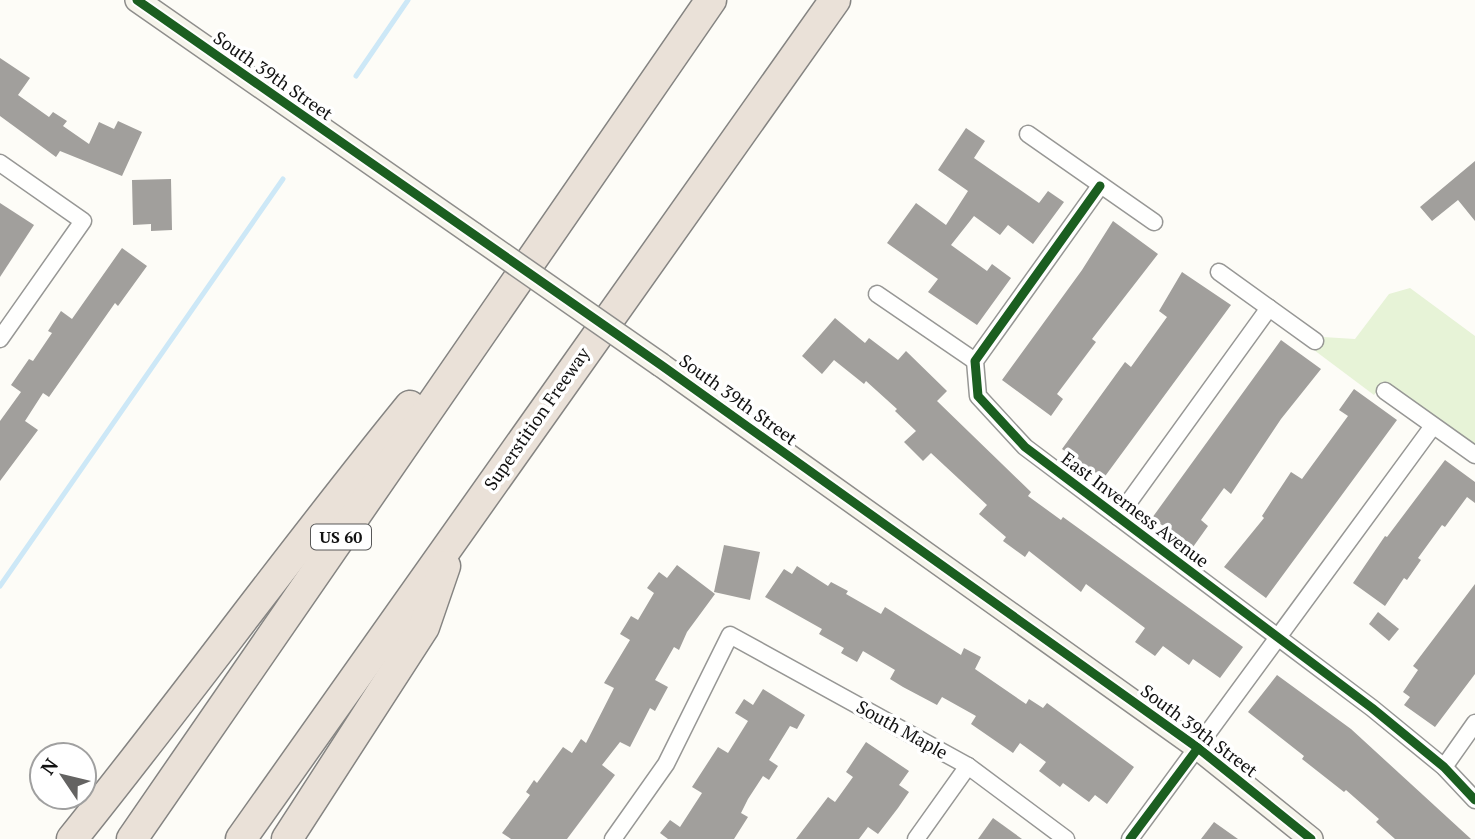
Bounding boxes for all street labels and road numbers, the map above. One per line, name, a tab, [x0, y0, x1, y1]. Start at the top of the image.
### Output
street label: South 39th Street	[209, 25, 338, 125]
street label: Superstition Freeway	[478, 341, 595, 495]
street label: South 39th Street	[675, 348, 803, 450]
street label: East Inverness Avenue	[1057, 446, 1214, 573]
road number: US 60	[311, 524, 371, 550]
street label: South 39th Street	[1136, 678, 1263, 782]
street label: South Maple	[853, 694, 952, 764]

